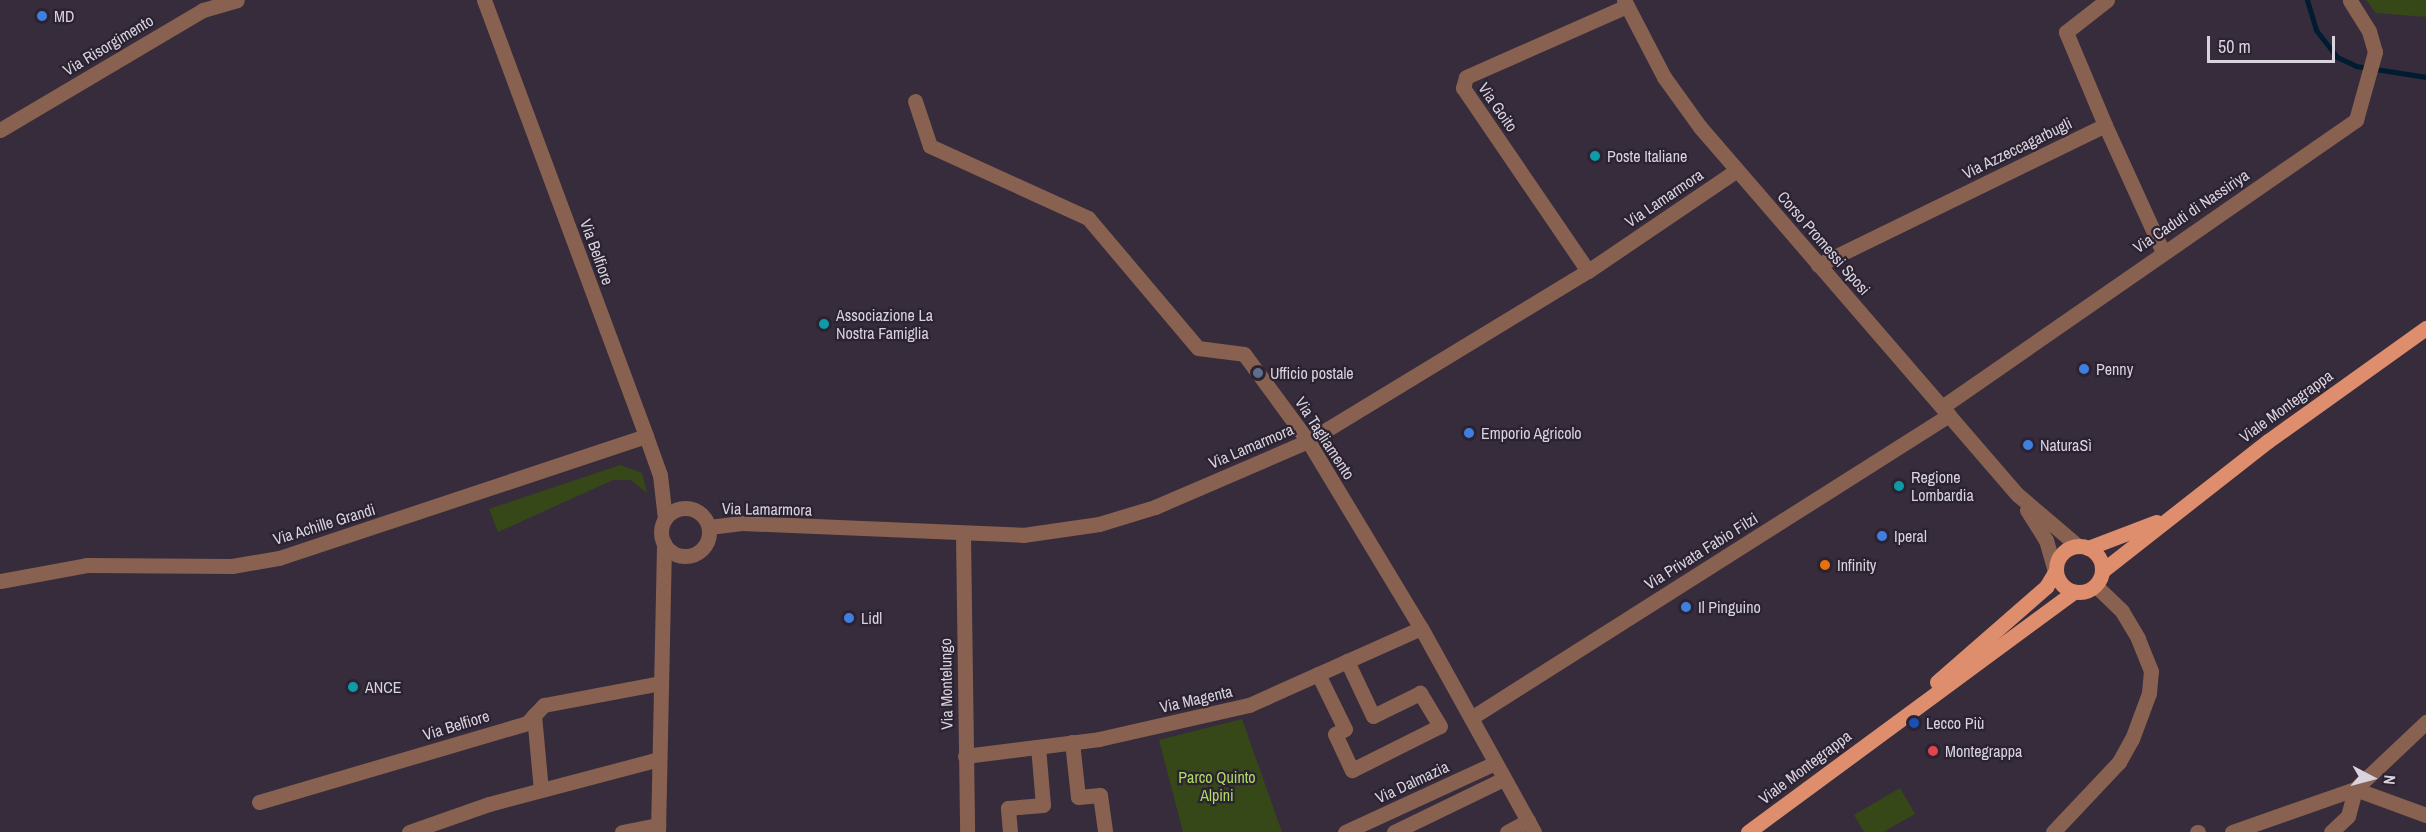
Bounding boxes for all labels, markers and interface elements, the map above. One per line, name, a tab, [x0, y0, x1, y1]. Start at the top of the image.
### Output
place label: MD	[54, 6, 74, 26]
marker: MD	[35, 9, 49, 23]
street label: Via Risorgimento	[59, 11, 157, 79]
scale bar	[2210, 24, 2338, 62]
text: 50 m	[2218, 34, 2251, 59]
street label: Via Goito	[1474, 79, 1522, 135]
street label: Via Azzeccagarbugli	[1959, 113, 2075, 183]
place label: Poste Italiane	[1607, 146, 1687, 166]
marker: Poste Italiane	[1588, 149, 1602, 163]
street label: Via Lamarmora	[1621, 165, 1707, 231]
street label: Via Caduti di Nassiriya	[2129, 165, 2253, 257]
street label: Corso Promessi Sposi	[1774, 187, 1874, 299]
street label: Via Belfiore	[576, 217, 618, 287]
place label: Associazione La Nostra Famiglia	[836, 305, 933, 343]
marker: Associazione La Nostra Famiglia	[817, 317, 831, 331]
place label: Penny	[2096, 359, 2133, 379]
marker: Penny	[2077, 362, 2091, 376]
place label: Ufficio postale	[1270, 363, 1354, 383]
marker: Ufficio postale	[1251, 366, 1265, 380]
street label: Viale Montegrappa	[2236, 366, 2336, 446]
street label: Via Tagliamento	[1291, 393, 1359, 483]
street label: Via Lamarmora	[1206, 420, 1296, 472]
place label: Emporio Agricolo	[1481, 423, 1582, 443]
marker: Emporio Agricolo	[1462, 426, 1476, 440]
place label: NaturaSì	[2040, 435, 2092, 455]
marker: NaturaSì	[2021, 438, 2035, 452]
place label: Regione Lombardia	[1911, 467, 1974, 505]
marker: Regione Lombardia	[1892, 479, 1906, 493]
street label: Via Achille Grandi	[270, 499, 378, 549]
street label: Via Lamarmora	[722, 499, 812, 519]
street label: Via Privata Fabio Filzi	[1641, 508, 1761, 594]
place label: Iperal	[1894, 526, 1927, 546]
marker: Iperal	[1875, 529, 1889, 543]
place label: Infinity	[1837, 555, 1876, 575]
marker: Infinity	[1818, 558, 1832, 572]
place label: Il Pinguino	[1698, 597, 1761, 617]
marker: Il Pinguino	[1679, 600, 1693, 614]
place label: Lidl	[861, 608, 882, 628]
marker: Lidl	[842, 611, 856, 625]
street label: Via Montelungo	[936, 638, 956, 730]
place label: ANCE	[365, 677, 401, 697]
marker: ANCE	[346, 680, 360, 694]
street label: Via Magenta	[1158, 681, 1234, 717]
street label: Via Belfiore	[421, 706, 491, 744]
place label: Lecco Più	[1926, 713, 1984, 733]
marker: Lecco Più	[1907, 716, 1921, 730]
street label: Viale Montegrappa	[1755, 726, 1855, 808]
place label: Montegrappa	[1945, 741, 2022, 761]
marker: Montegrappa	[1926, 744, 1940, 758]
north arrow	[2342, 748, 2402, 808]
street label: Via Dalmazia	[1372, 757, 1452, 807]
park label: Parco Quinto Alpini	[1178, 767, 1256, 805]
text: N	[2378, 774, 2401, 786]

